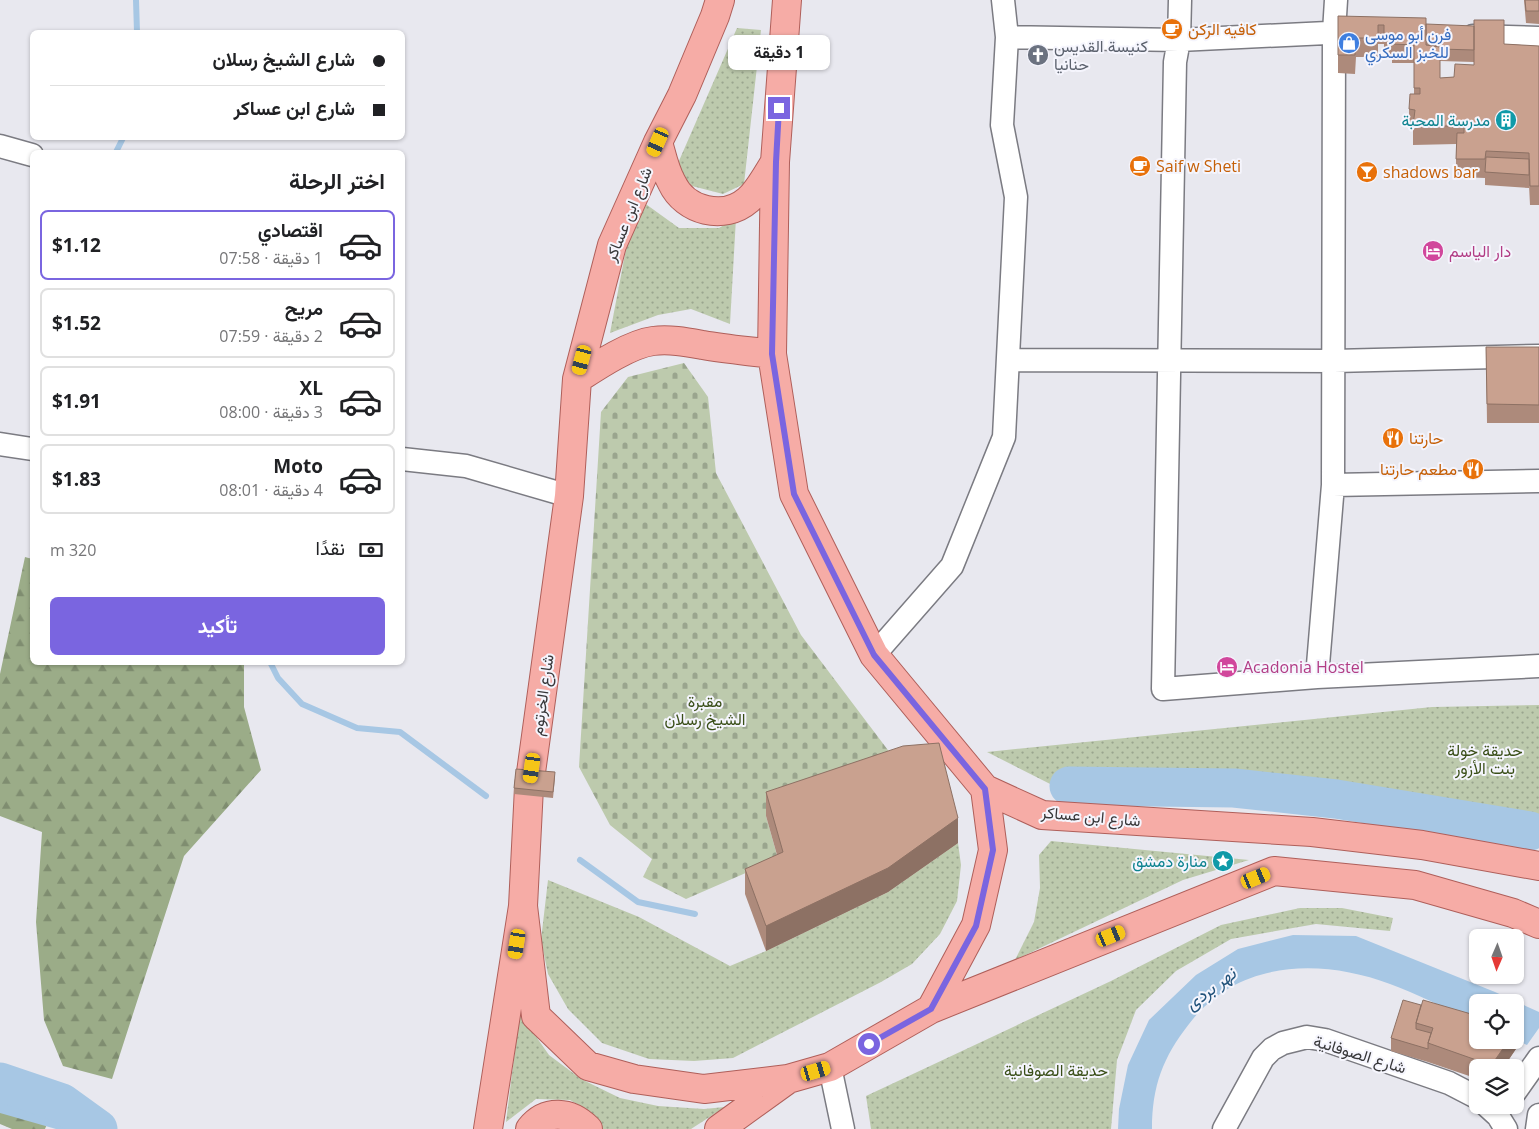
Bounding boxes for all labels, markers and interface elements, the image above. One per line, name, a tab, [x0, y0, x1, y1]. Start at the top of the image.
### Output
cafe icon: كافيه الركن	[1160, 17, 1184, 41]
place label: كافيه الركن	[1188, 18, 1257, 40]
place label: فرن أبو موسى للخبز السكري	[1365, 23, 1451, 66]
shop icon: فرن أبو موسى للخبز السكري	[1337, 31, 1361, 55]
place label: كنيسة القديس حنانيا	[1054, 35, 1148, 75]
callout: 1 دقيقة	[728, 36, 830, 70]
text: 1 دقيقة	[753, 41, 805, 63]
church icon: كنيسة القديس حنانيا	[1026, 43, 1050, 67]
text: شارع الشيخ رسلان	[212, 46, 355, 72]
text: شارع ابن عساكر	[234, 95, 355, 121]
route end	[768, 97, 790, 119]
building icon: مدرسة المحبة	[1494, 108, 1518, 132]
place label: مدرسة المحبة	[1401, 109, 1490, 131]
car	[645, 125, 670, 159]
cafe icon: Saif w Sheti	[1128, 154, 1152, 178]
place label: Saif w Sheti	[1156, 155, 1241, 177]
bar icon: shadows bar	[1355, 160, 1379, 184]
place label: shadows bar	[1383, 161, 1479, 183]
street label: شارع ابن عساكر	[599, 164, 658, 266]
text: اختر الرحلة	[289, 165, 385, 195]
text: اقتصادي	[258, 217, 323, 243]
icon: car	[338, 223, 383, 268]
text: $1.12	[52, 232, 101, 258]
hotel icon: دار الياسم	[1421, 239, 1445, 263]
place label: دار الياسم	[1449, 240, 1511, 262]
text: 1 دقيقة · 07:58	[219, 247, 323, 269]
text: مريح	[285, 295, 323, 321]
icon: car	[338, 301, 383, 346]
text: $1.52	[52, 310, 101, 336]
text: 2 دقيقة · 07:59	[219, 325, 323, 347]
car	[570, 344, 593, 376]
text: XL	[300, 375, 323, 401]
icon: car	[338, 379, 383, 424]
text: $1.91	[52, 388, 101, 414]
text: 3 دقيقة · 08:00	[219, 401, 323, 423]
restaurant icon: حارتنا	[1381, 426, 1405, 450]
place label: حارتنا	[1409, 427, 1443, 449]
text: Moto	[273, 453, 323, 479]
icon: car	[338, 457, 383, 502]
restaurant icon: مطعم حارتنا	[1461, 457, 1485, 481]
place label: مطعم حارتنا	[1380, 458, 1457, 480]
text: $1.83	[52, 466, 101, 492]
text: 4 دقيقة · 08:01	[219, 479, 323, 501]
text: نقدًا	[316, 535, 345, 561]
icon: cash	[357, 536, 385, 564]
text: 320 m	[50, 539, 96, 561]
button: تأكيد	[50, 597, 385, 655]
street label: شارع الخرتوم	[525, 653, 560, 737]
hotel icon: Acadonia Hostel	[1215, 655, 1239, 679]
place label: Acadonia Hostel	[1243, 656, 1364, 678]
park label: مقبرة الشيخ رسلان	[665, 690, 745, 731]
park label: حديقة خولة بنت الأزور	[1447, 739, 1523, 779]
car	[522, 752, 541, 784]
street label: شارع ابن عساكر	[1039, 801, 1142, 832]
place icon: منارة دمشق	[1211, 849, 1235, 873]
place label: منارة دمشق	[1132, 850, 1207, 872]
car	[1239, 865, 1272, 891]
car	[1094, 923, 1127, 949]
car	[507, 928, 526, 960]
north arrow	[1469, 929, 1524, 984]
map controls	[1469, 929, 1524, 1114]
water label: نهر بردى	[1180, 960, 1241, 1015]
button: locate	[1469, 994, 1524, 1049]
street label: شارع الصوفانية	[1311, 1029, 1409, 1079]
route start	[858, 1033, 880, 1055]
park label: حديقة الصوفانية	[1004, 1059, 1108, 1081]
button: layers	[1469, 1059, 1524, 1114]
car	[799, 1060, 832, 1082]

